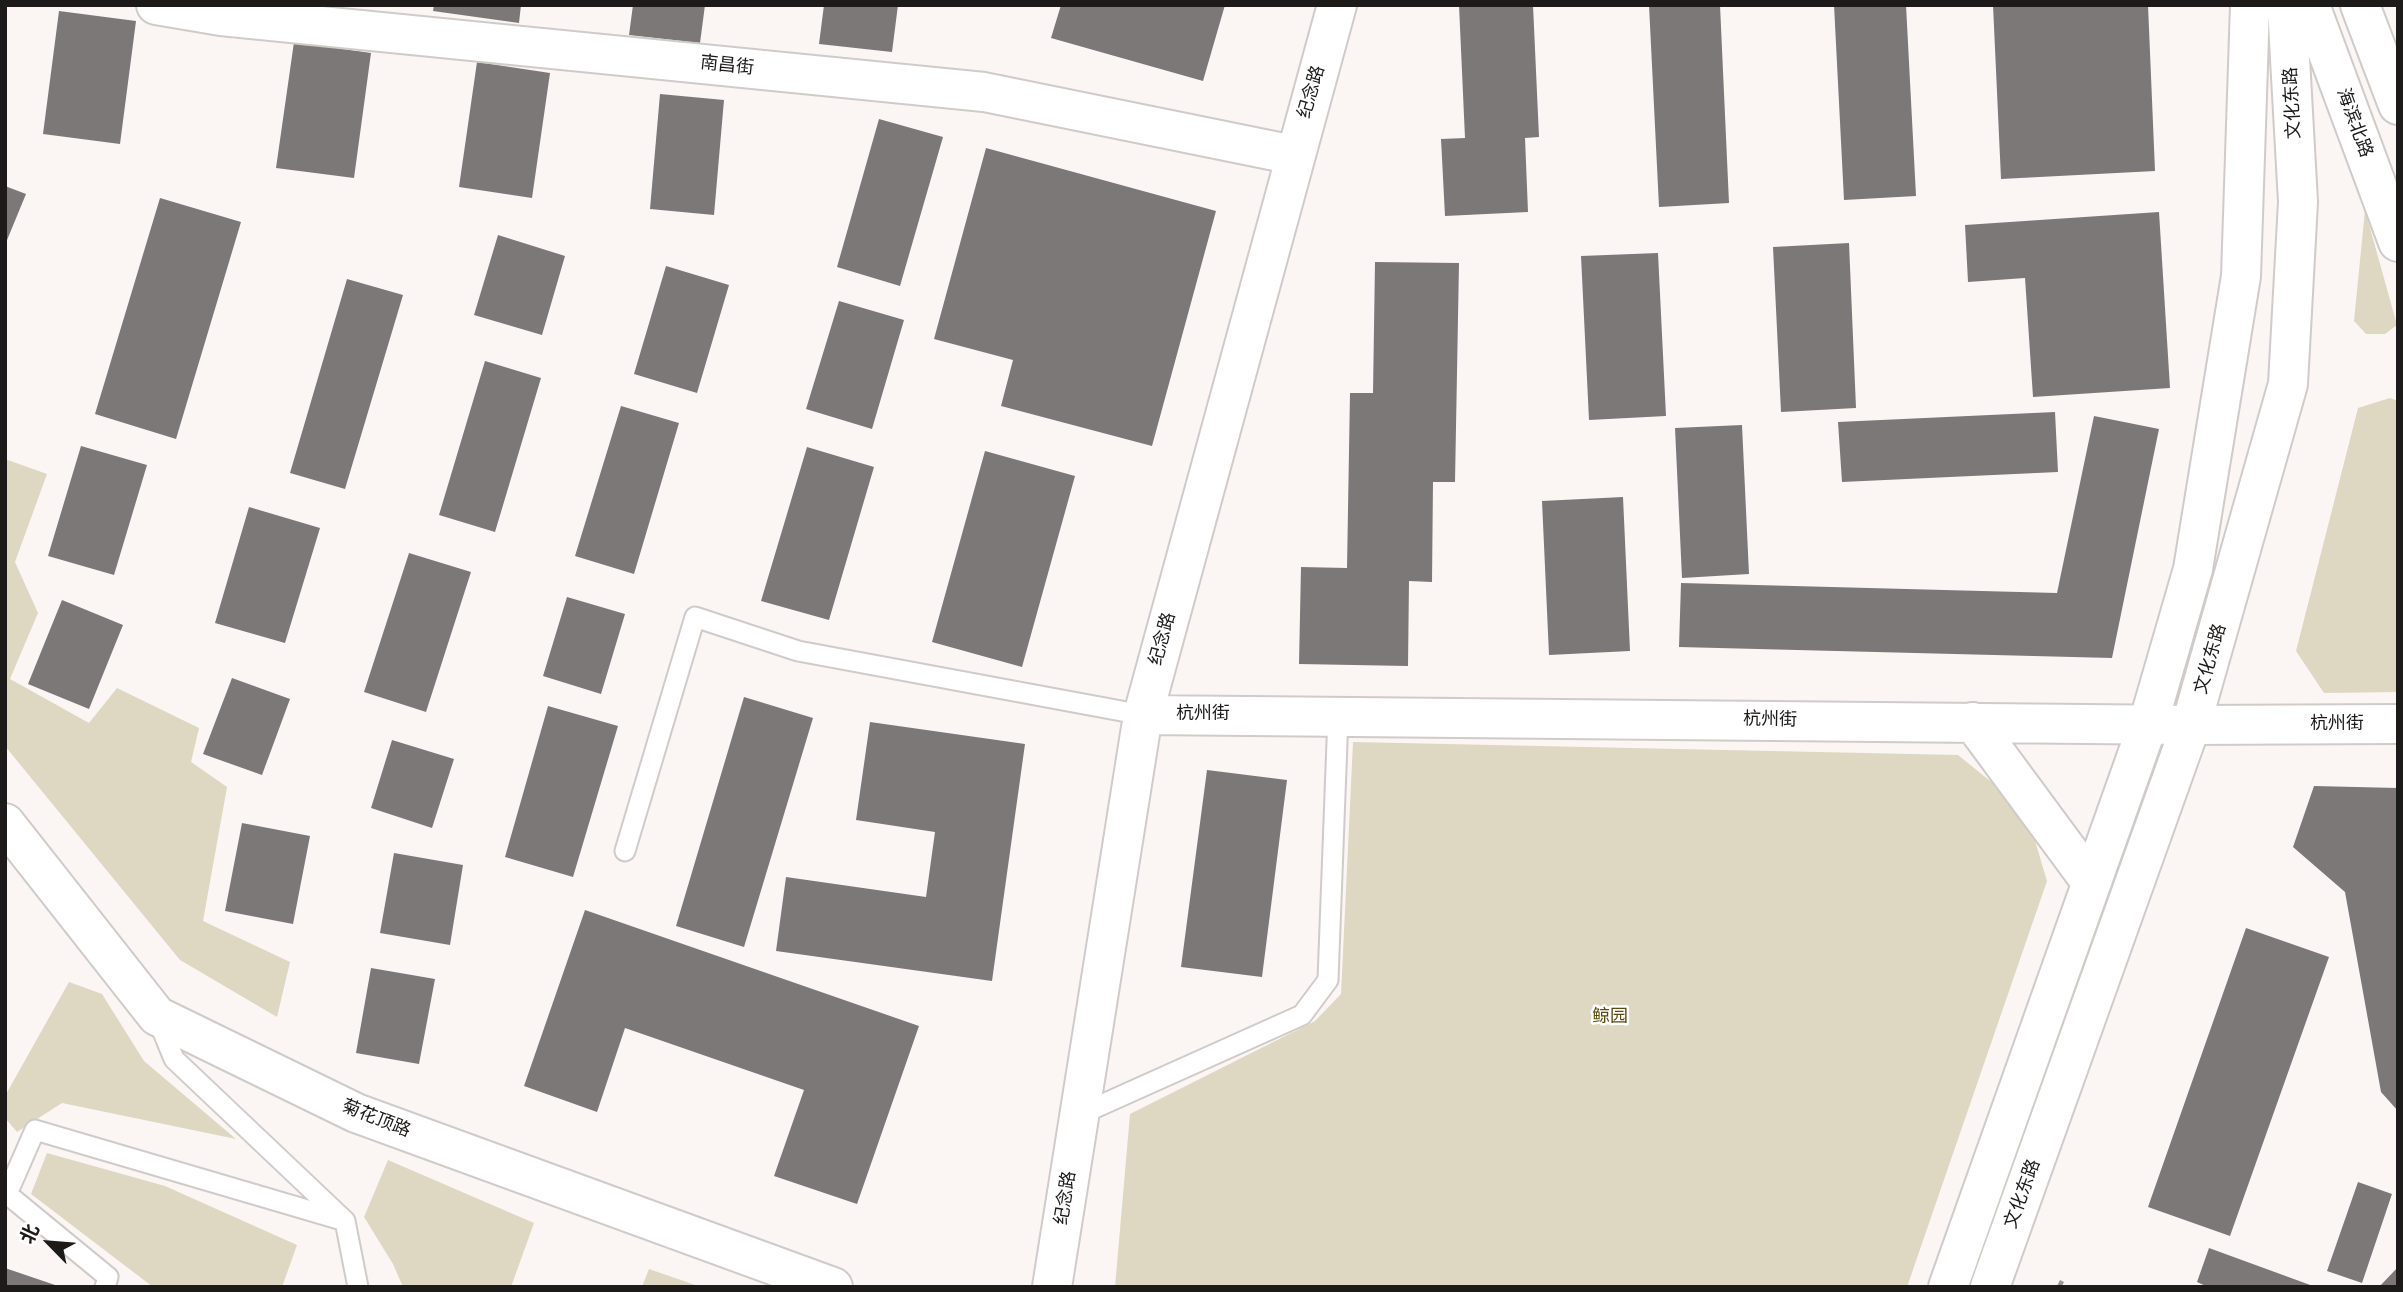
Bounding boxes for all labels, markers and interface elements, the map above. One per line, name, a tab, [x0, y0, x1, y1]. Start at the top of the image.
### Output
street label: 南昌街	[699, 52, 755, 80]
street label: 纪念路	[1294, 63, 1330, 121]
street label: 文化东路	[2280, 66, 2306, 140]
street label: 海滨北路	[2332, 85, 2376, 161]
street label: 纪念路	[1146, 610, 1180, 668]
street label: 文化东路	[2191, 621, 2231, 697]
street label: 杭州街	[1176, 703, 1230, 725]
street label: 杭州街	[1743, 709, 1797, 731]
street label: 杭州街	[2310, 713, 2364, 735]
park label: 鲸园	[1592, 1006, 1628, 1028]
street label: 菊花顶路	[339, 1096, 413, 1142]
street label: 文化东路	[2001, 1156, 2045, 1232]
street label: 纪念路	[1051, 1170, 1081, 1226]
north arrow	[14, 1208, 84, 1278]
text: 北	[16, 1221, 44, 1247]

